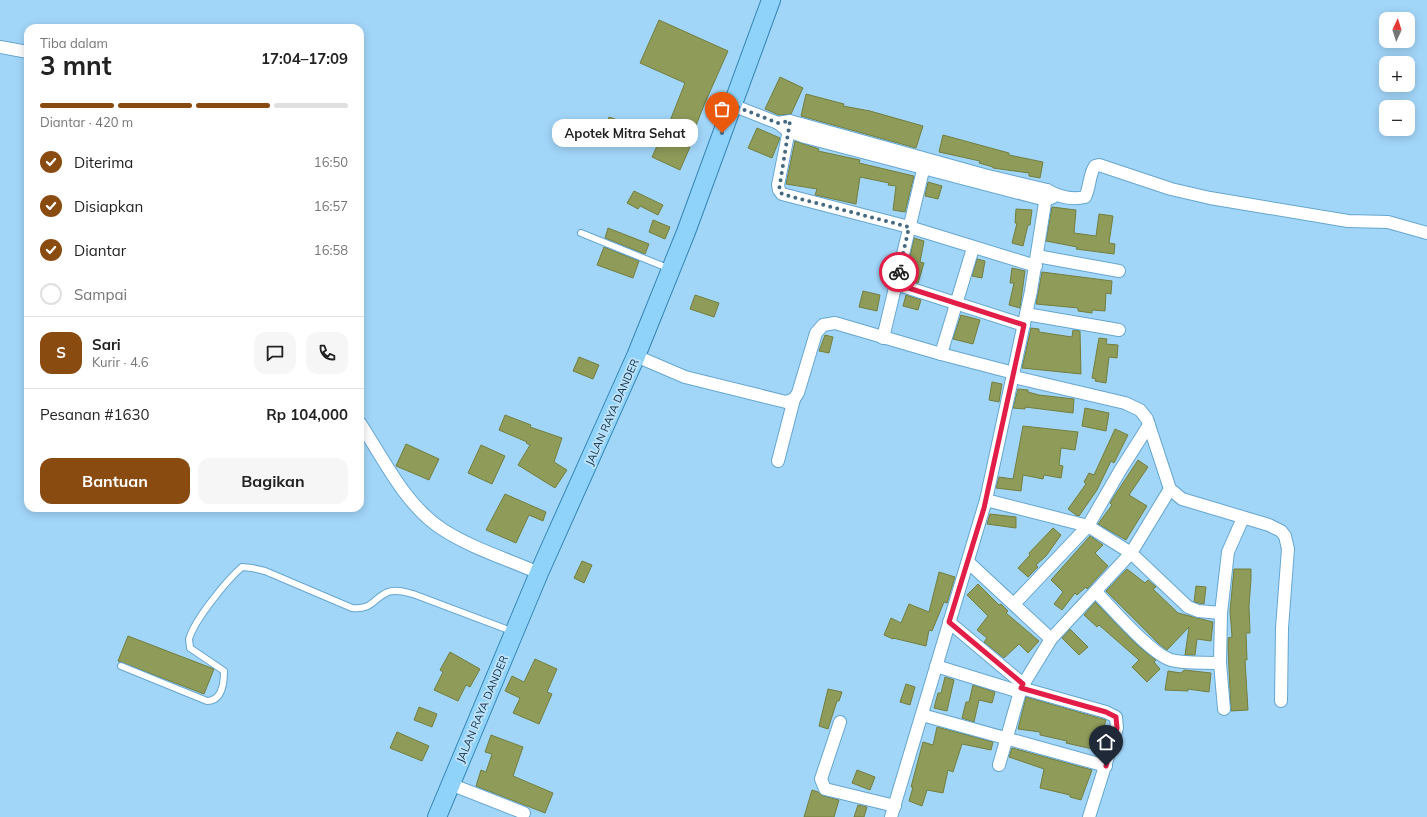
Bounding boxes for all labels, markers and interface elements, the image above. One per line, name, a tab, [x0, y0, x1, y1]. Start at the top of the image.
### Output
north arrow	[1379, 12, 1415, 48]
map controls	[1379, 12, 1415, 136]
text: Tiba dalam	[40, 35, 108, 51]
text: 3 mnt	[40, 49, 112, 82]
text: 17:04–17:09	[261, 49, 348, 68]
button: +	[1379, 56, 1415, 92]
pin	[705, 92, 739, 133]
icon: bag	[711, 98, 733, 120]
button: −	[1379, 100, 1415, 136]
text: Diantar · 420 m	[40, 114, 133, 130]
callout: Apotek Mitra Sehat	[552, 119, 698, 147]
text: Apotek Mitra Sehat	[565, 125, 685, 141]
icon: check	[40, 151, 62, 173]
text: Diterima	[74, 153, 133, 172]
text: 16:50	[314, 154, 348, 170]
icon: check	[40, 195, 62, 217]
text: Disiapkan	[74, 197, 143, 216]
text: 16:57	[314, 198, 348, 214]
icon: check	[40, 239, 62, 261]
text: Diantar	[74, 241, 126, 260]
text: 16:58	[314, 242, 348, 258]
courier	[879, 252, 919, 292]
icon: bike	[888, 261, 910, 283]
text: Sampai	[74, 285, 127, 304]
button: chat	[254, 332, 296, 374]
button: phone	[306, 332, 348, 374]
text: Sari	[92, 335, 121, 354]
text: S	[56, 343, 66, 362]
text: Kurir · 4.6	[92, 354, 149, 370]
street label: JALAN RAYA DANDER	[582, 356, 642, 467]
text: Pesanan #1630	[40, 405, 150, 424]
text: Rp 104,000	[266, 405, 348, 424]
button: Bantuan	[40, 458, 190, 504]
button: Bagikan	[198, 458, 348, 504]
street label: JALAN RAYA DANDER	[453, 653, 511, 765]
pin	[1089, 725, 1123, 766]
icon: home	[1095, 731, 1117, 753]

